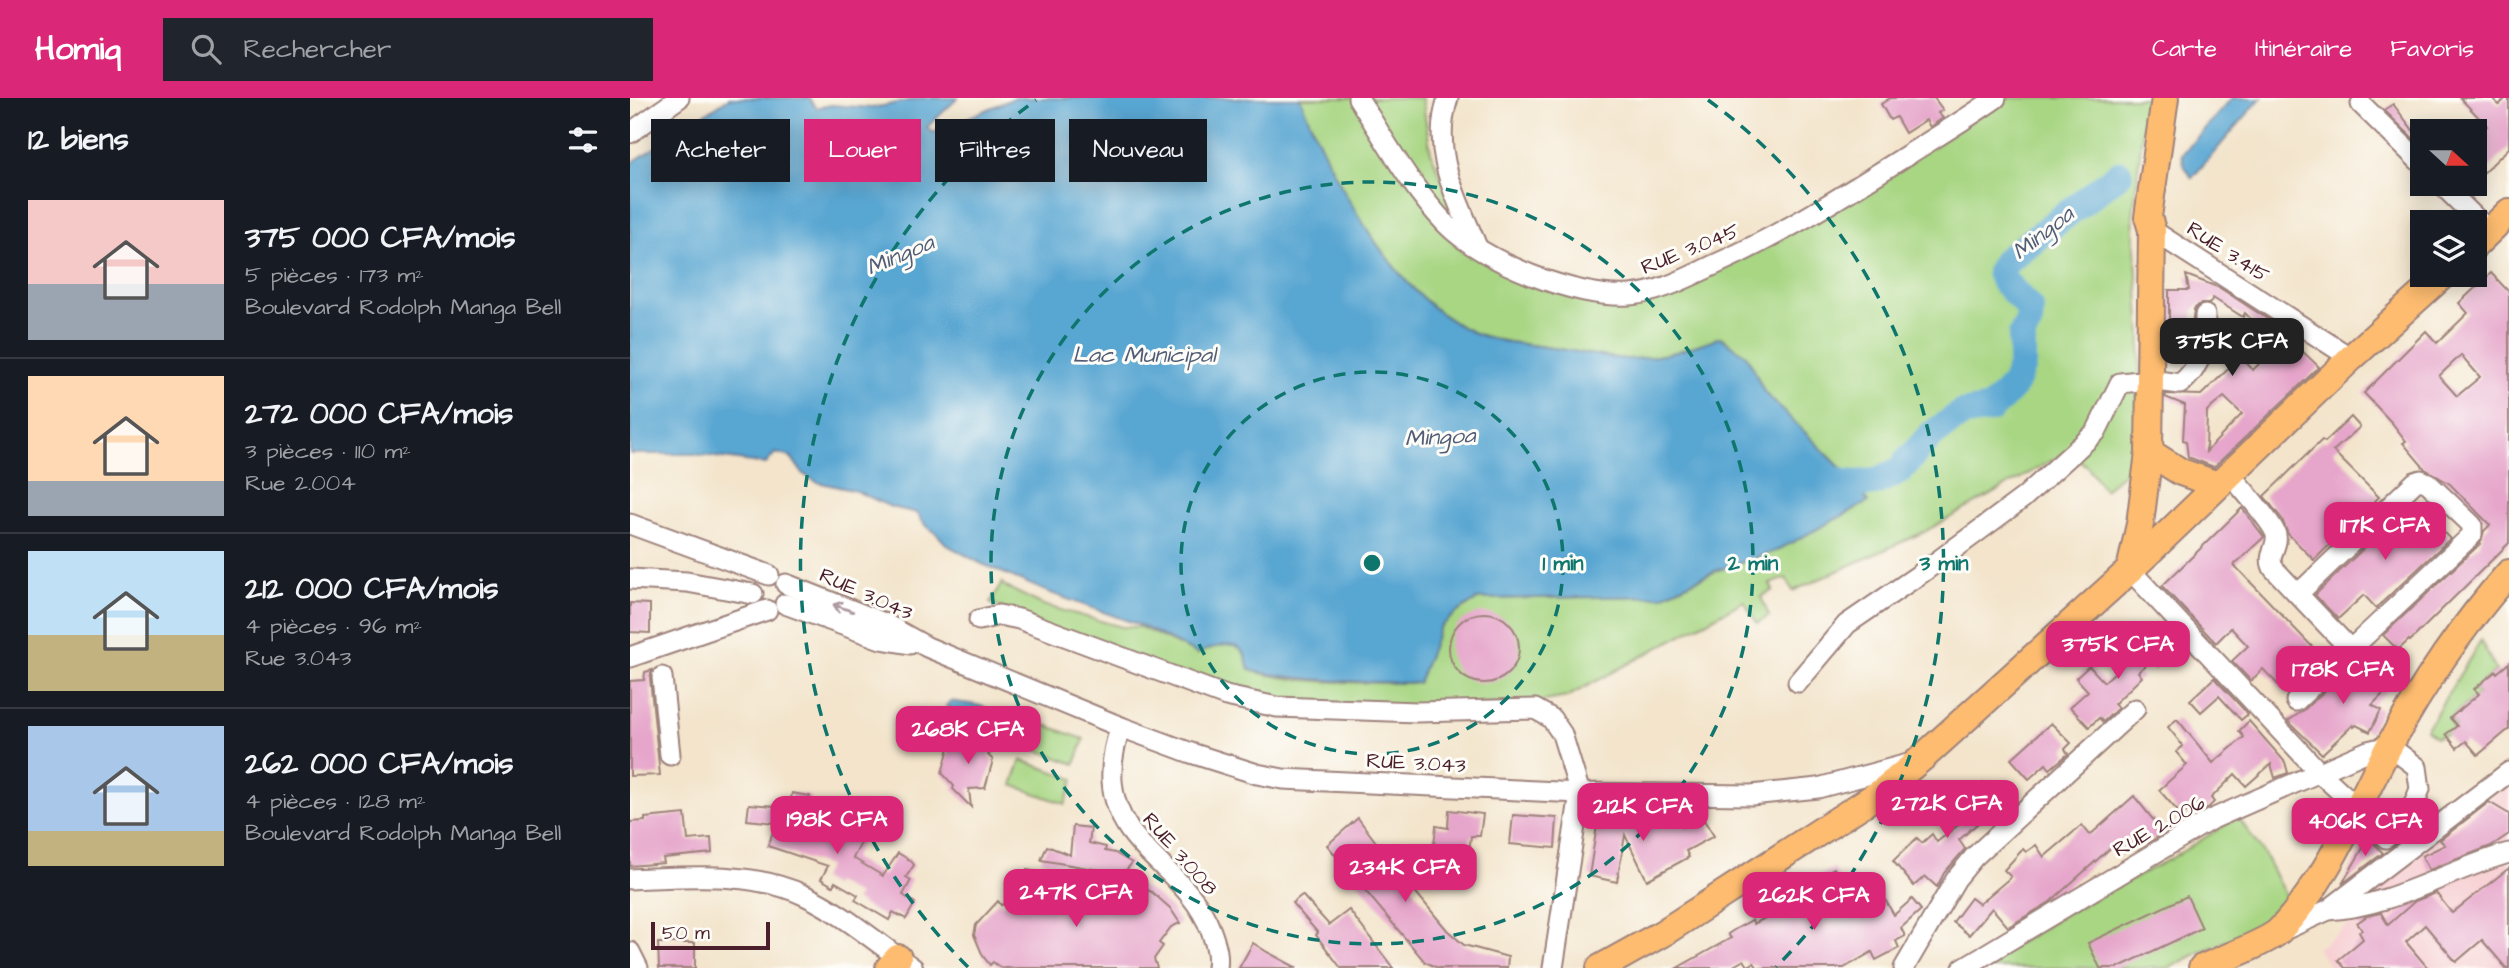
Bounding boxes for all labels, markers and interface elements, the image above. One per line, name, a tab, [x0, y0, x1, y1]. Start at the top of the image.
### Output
search box	[163, 18, 653, 81]
text: Homiq	[35, 26, 121, 72]
icon: search	[187, 30, 225, 68]
text: Rechercher	[243, 31, 391, 67]
text: Carte	[2152, 32, 2217, 66]
text: Itinéraire	[2255, 32, 2352, 66]
text: Favoris	[2390, 32, 2474, 66]
text: 12 biens	[28, 119, 129, 161]
chip: Acheter	[651, 119, 790, 182]
chip: Louer	[804, 119, 921, 182]
chip: Filtres	[935, 119, 1055, 182]
chip: Nouveau	[1069, 119, 1207, 182]
north arrow	[2410, 119, 2487, 196]
map controls	[2410, 119, 2487, 287]
icon: filters	[564, 121, 602, 159]
water label: Mingoa	[2005, 198, 2082, 268]
button: layers	[2410, 210, 2487, 287]
street label: RUE 3.415	[2181, 214, 2275, 290]
street label: RUE 3.045	[1637, 216, 1744, 282]
text: 375 000 CFA/mois	[245, 217, 515, 259]
water label: Mingoa	[861, 226, 940, 284]
icon: home	[84, 228, 168, 312]
text: 5 pièces · 173 m²	[245, 259, 424, 291]
text: Boulevard Rodolph Manga Bell	[245, 291, 561, 323]
pin: 375K CFA	[2160, 318, 2304, 378]
text: 375K CFA	[2176, 325, 2288, 357]
water label: Lac Municipal	[1072, 339, 1219, 371]
text: 272 000 CFA/mois	[245, 393, 513, 435]
icon: home	[84, 404, 168, 488]
water label: Mingoa	[1404, 419, 1477, 456]
text: 3 pièces · 110 m²	[245, 435, 411, 467]
text: Rue 2.004	[245, 467, 356, 499]
pin: 117K CFA	[2313, 503, 2457, 562]
text: 117K CFA	[2340, 509, 2430, 541]
text: 1 min	[1542, 549, 1584, 578]
text: 2 min	[1727, 549, 1779, 578]
text: 3 min	[1918, 549, 1969, 578]
centre of rings	[1360, 551, 1384, 575]
street label: RUE 3.043	[815, 561, 918, 628]
text: 212 000 CFA/mois	[245, 568, 499, 610]
icon: home	[84, 579, 168, 663]
one-way arrow	[833, 601, 855, 613]
text: 4 pièces · 96 m²	[245, 610, 422, 642]
pin: 375K CFA	[2046, 622, 2190, 681]
text: 375K CFA	[2062, 628, 2174, 660]
text: Rue 3.043	[245, 642, 352, 674]
pin: 178K CFA	[2271, 646, 2415, 706]
text: 178K CFA	[2292, 653, 2394, 685]
pin: 268K CFA	[896, 706, 1040, 766]
text: 268K CFA	[912, 713, 1024, 745]
text: 262 000 CFA/mois	[245, 743, 514, 785]
street label: RUE 3.043	[1366, 746, 1467, 780]
icon: home	[84, 754, 168, 838]
pin: 272K CFA	[1875, 780, 2019, 840]
pin: 212K CFA	[1571, 784, 1715, 843]
text: 4 pièces · 128 m²	[245, 785, 426, 817]
text: 272K CFA	[1892, 787, 2002, 819]
street label: RUE 2.006	[2107, 788, 2211, 864]
text: 212K CFA	[1593, 790, 1693, 822]
pin: 198K CFA	[765, 796, 909, 856]
pin: 406K CFA	[2293, 798, 2437, 858]
text: 198K CFA	[786, 803, 888, 835]
text: 406K CFA	[2308, 805, 2422, 837]
street label: RUE 3.008	[1136, 806, 1224, 902]
text: Boulevard Rodolph Manga Bell	[245, 817, 561, 849]
pin: 234K CFA	[1333, 844, 1477, 904]
text: 234K CFA	[1350, 851, 1460, 883]
pin: 247K CFA	[1004, 870, 1148, 929]
pin: 262K CFA	[1742, 872, 1886, 932]
text: 247K CFA	[1019, 876, 1133, 908]
text: 262K CFA	[1759, 879, 1869, 911]
scale bar	[651, 919, 770, 951]
text: 50 m	[662, 920, 710, 947]

